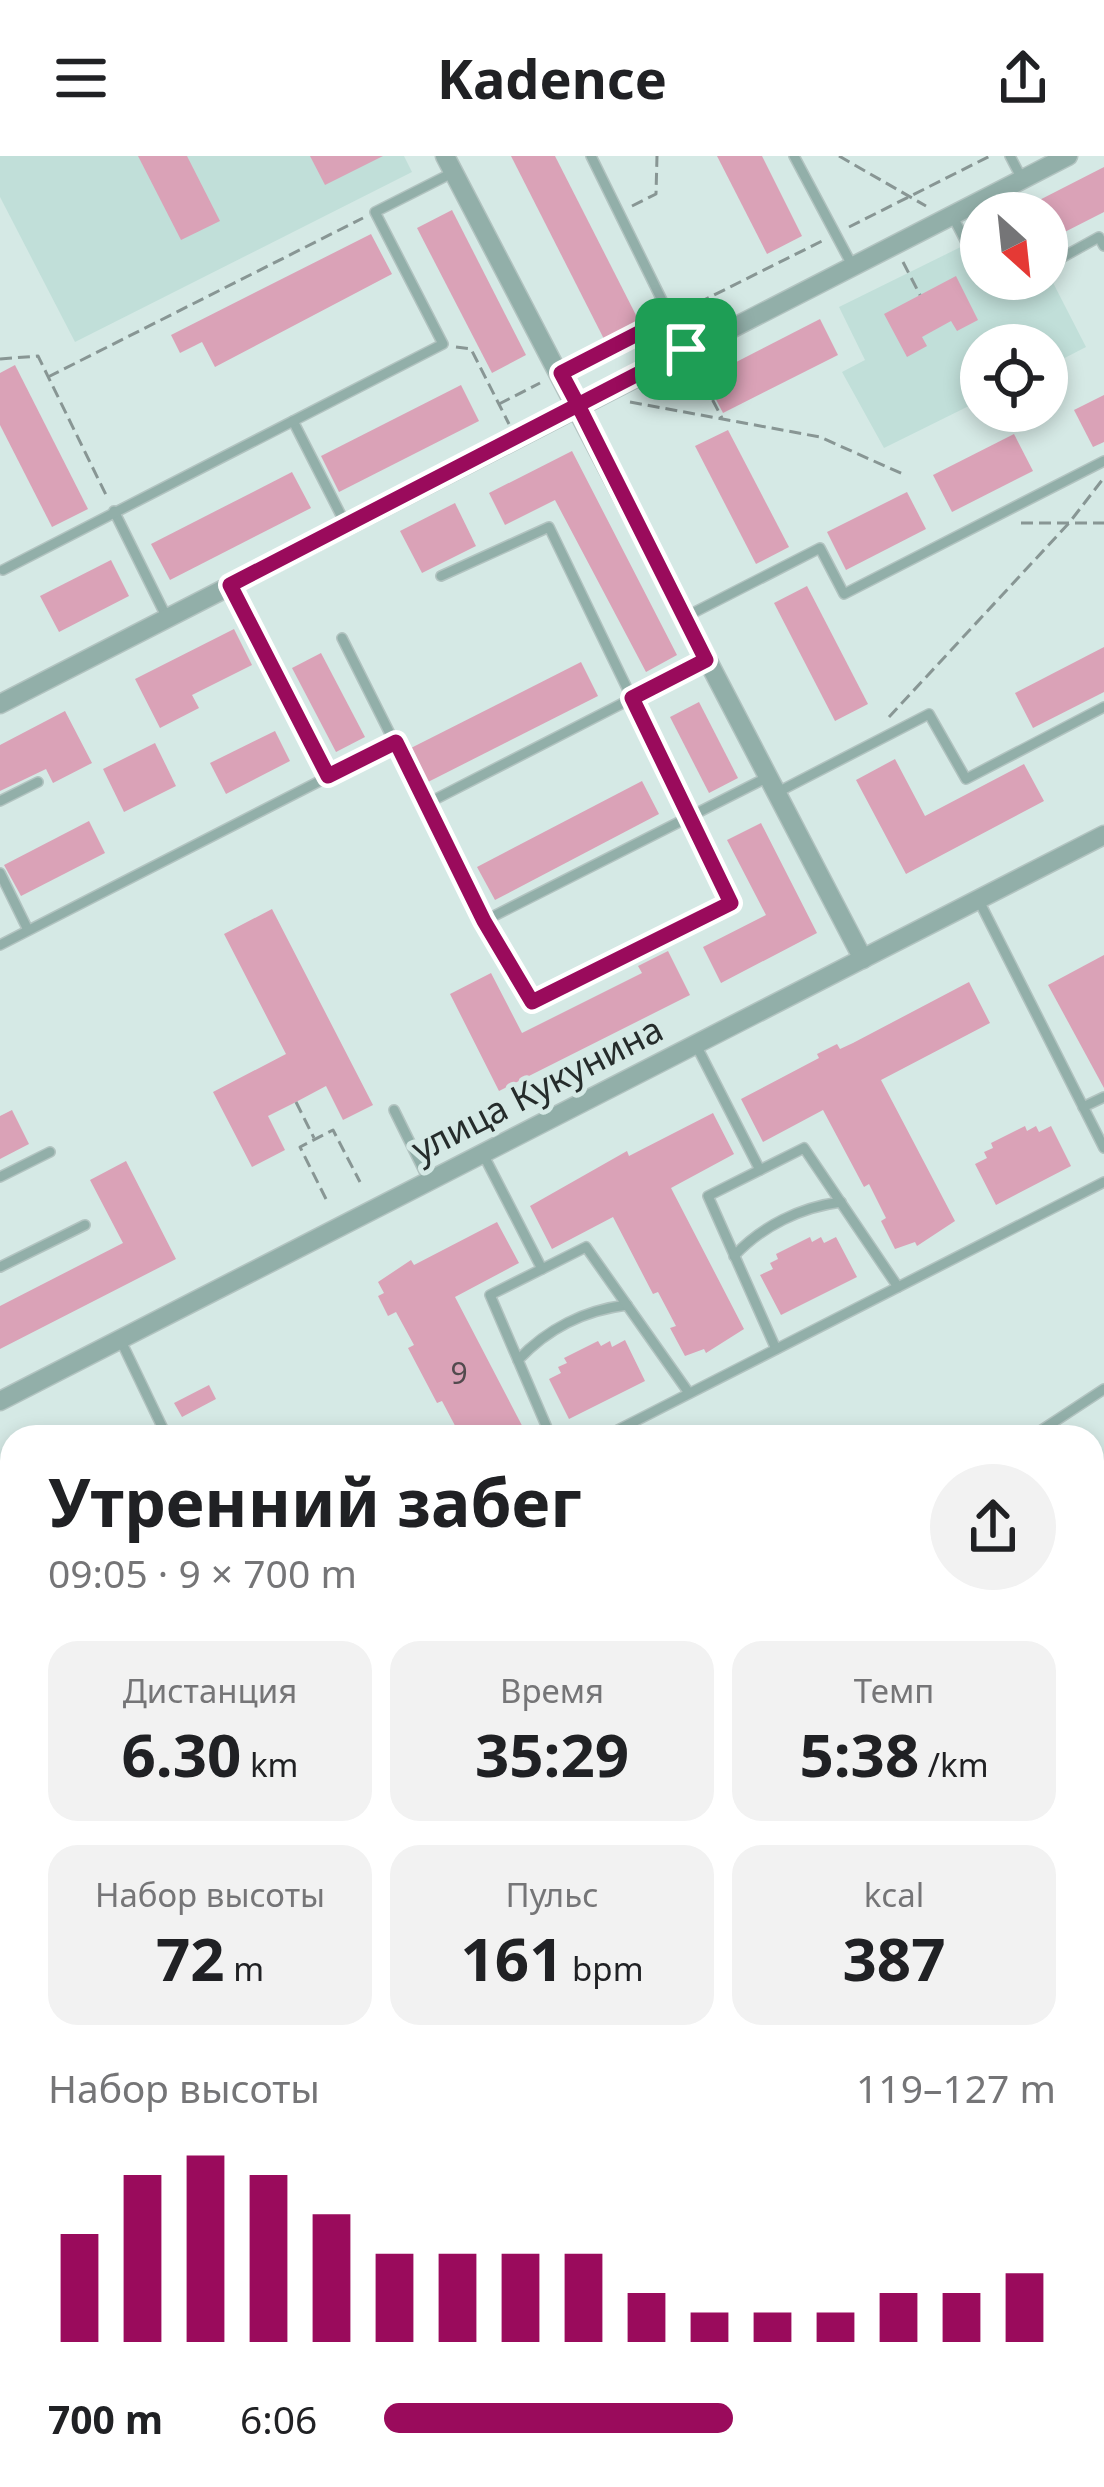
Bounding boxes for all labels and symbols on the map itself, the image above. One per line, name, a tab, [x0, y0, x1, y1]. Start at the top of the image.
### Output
north arrow	[960, 192, 1068, 300]
pin	[635, 298, 737, 400]
street label: улица Кукунина	[403, 1004, 671, 1173]
house number: 9	[450, 1352, 468, 1393]

